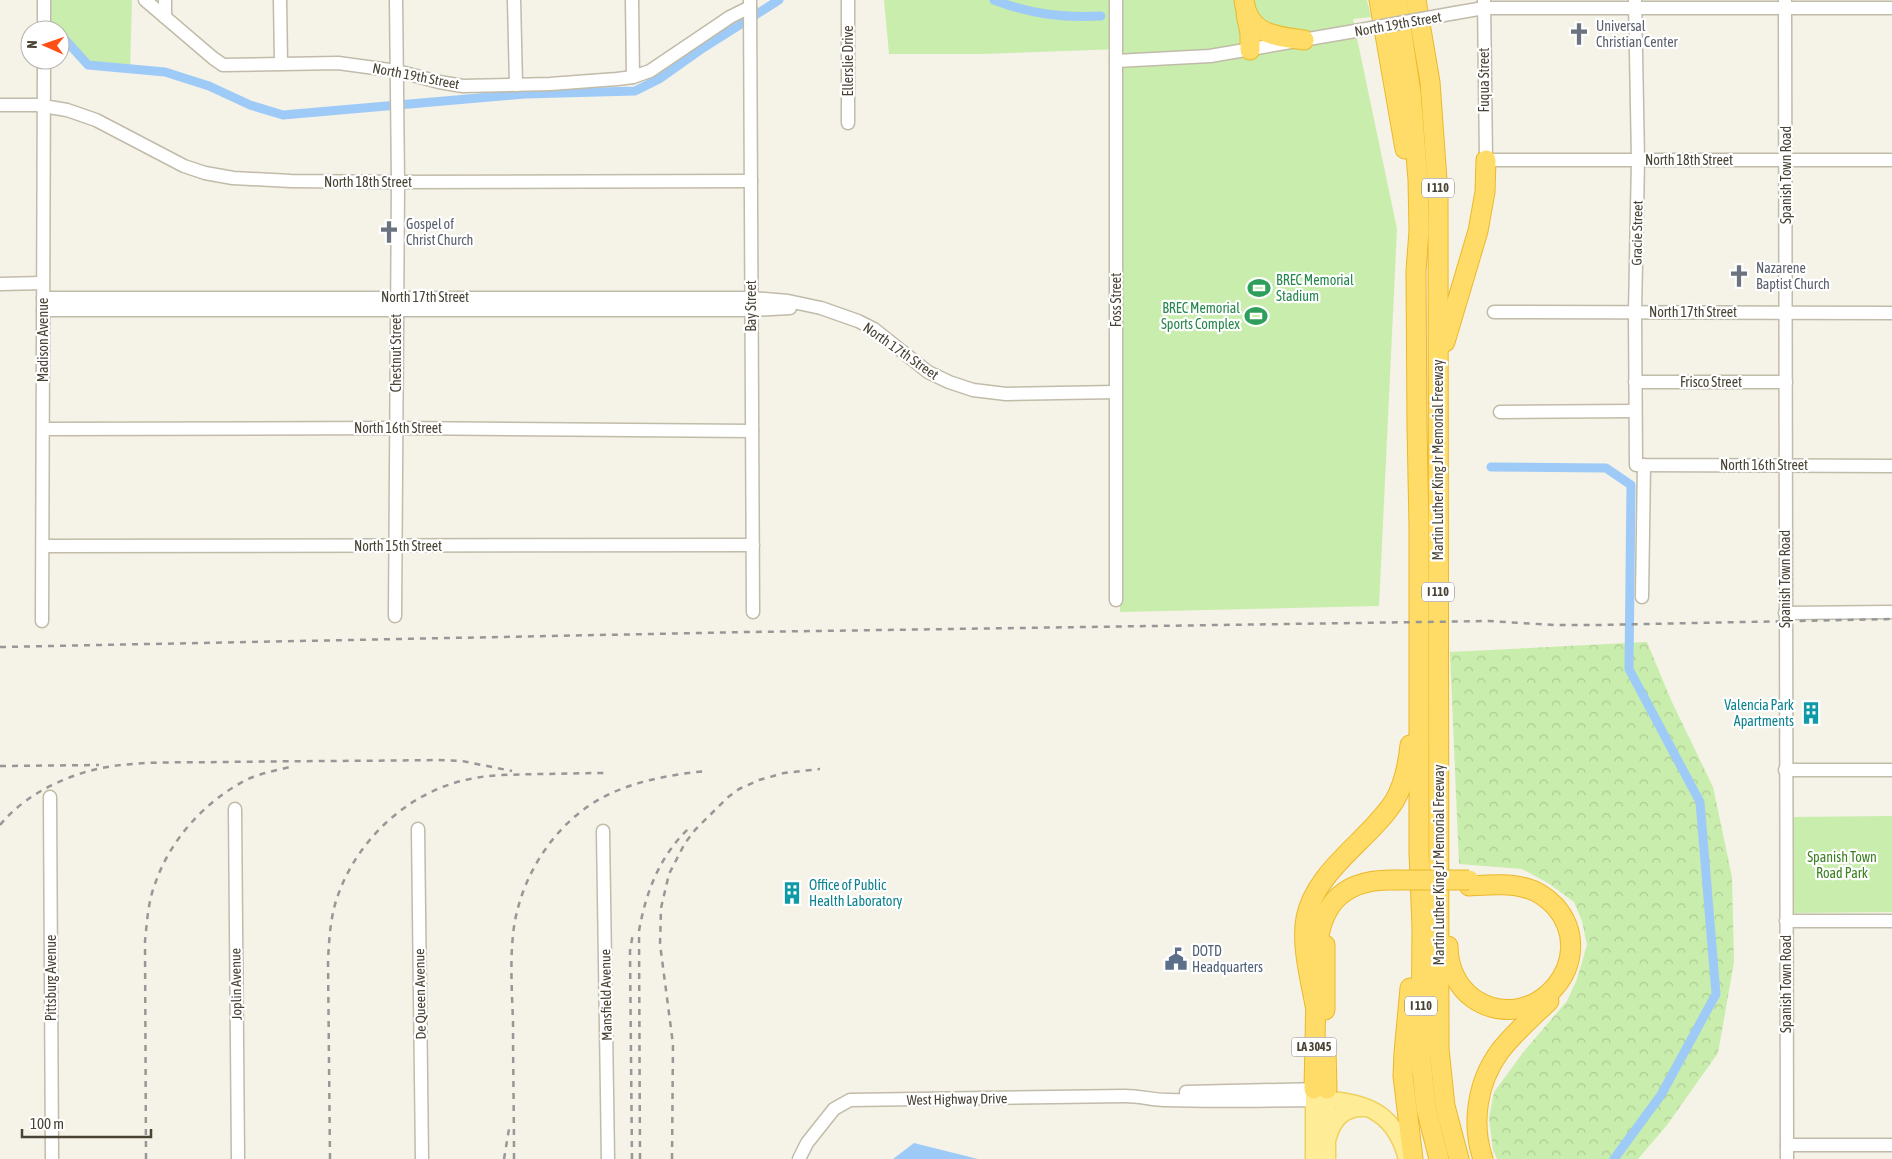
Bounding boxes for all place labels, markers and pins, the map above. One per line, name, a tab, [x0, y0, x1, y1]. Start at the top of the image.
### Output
place label: Universal Christian Center	[1596, 18, 1679, 50]
church icon: Universal Christian Center	[1566, 21, 1592, 47]
place label: Gospel of Christ Church	[406, 216, 473, 248]
church icon: Gospel of Christ Church	[376, 219, 402, 245]
place label: Nazarene Baptist Church	[1756, 260, 1830, 292]
church icon: Nazarene Baptist Church	[1726, 263, 1752, 289]
place label: BREC Memorial Stadium	[1276, 272, 1354, 304]
sports icon: BREC Memorial Stadium	[1246, 275, 1272, 301]
place label: BREC Memorial Sports Complex	[1161, 300, 1240, 332]
sports icon: BREC Memorial Sports Complex	[1243, 303, 1269, 329]
place label: Valencia Park Apartments	[1724, 697, 1794, 729]
building icon: Valencia Park Apartments	[1798, 700, 1824, 726]
place label: Office of Public Health Laboratory	[809, 877, 903, 909]
building icon: Office of Public Health Laboratory	[779, 880, 805, 906]
place label: DOTD Headquarters	[1192, 943, 1263, 975]
public building icon: DOTD Headquarters	[1163, 946, 1189, 972]

